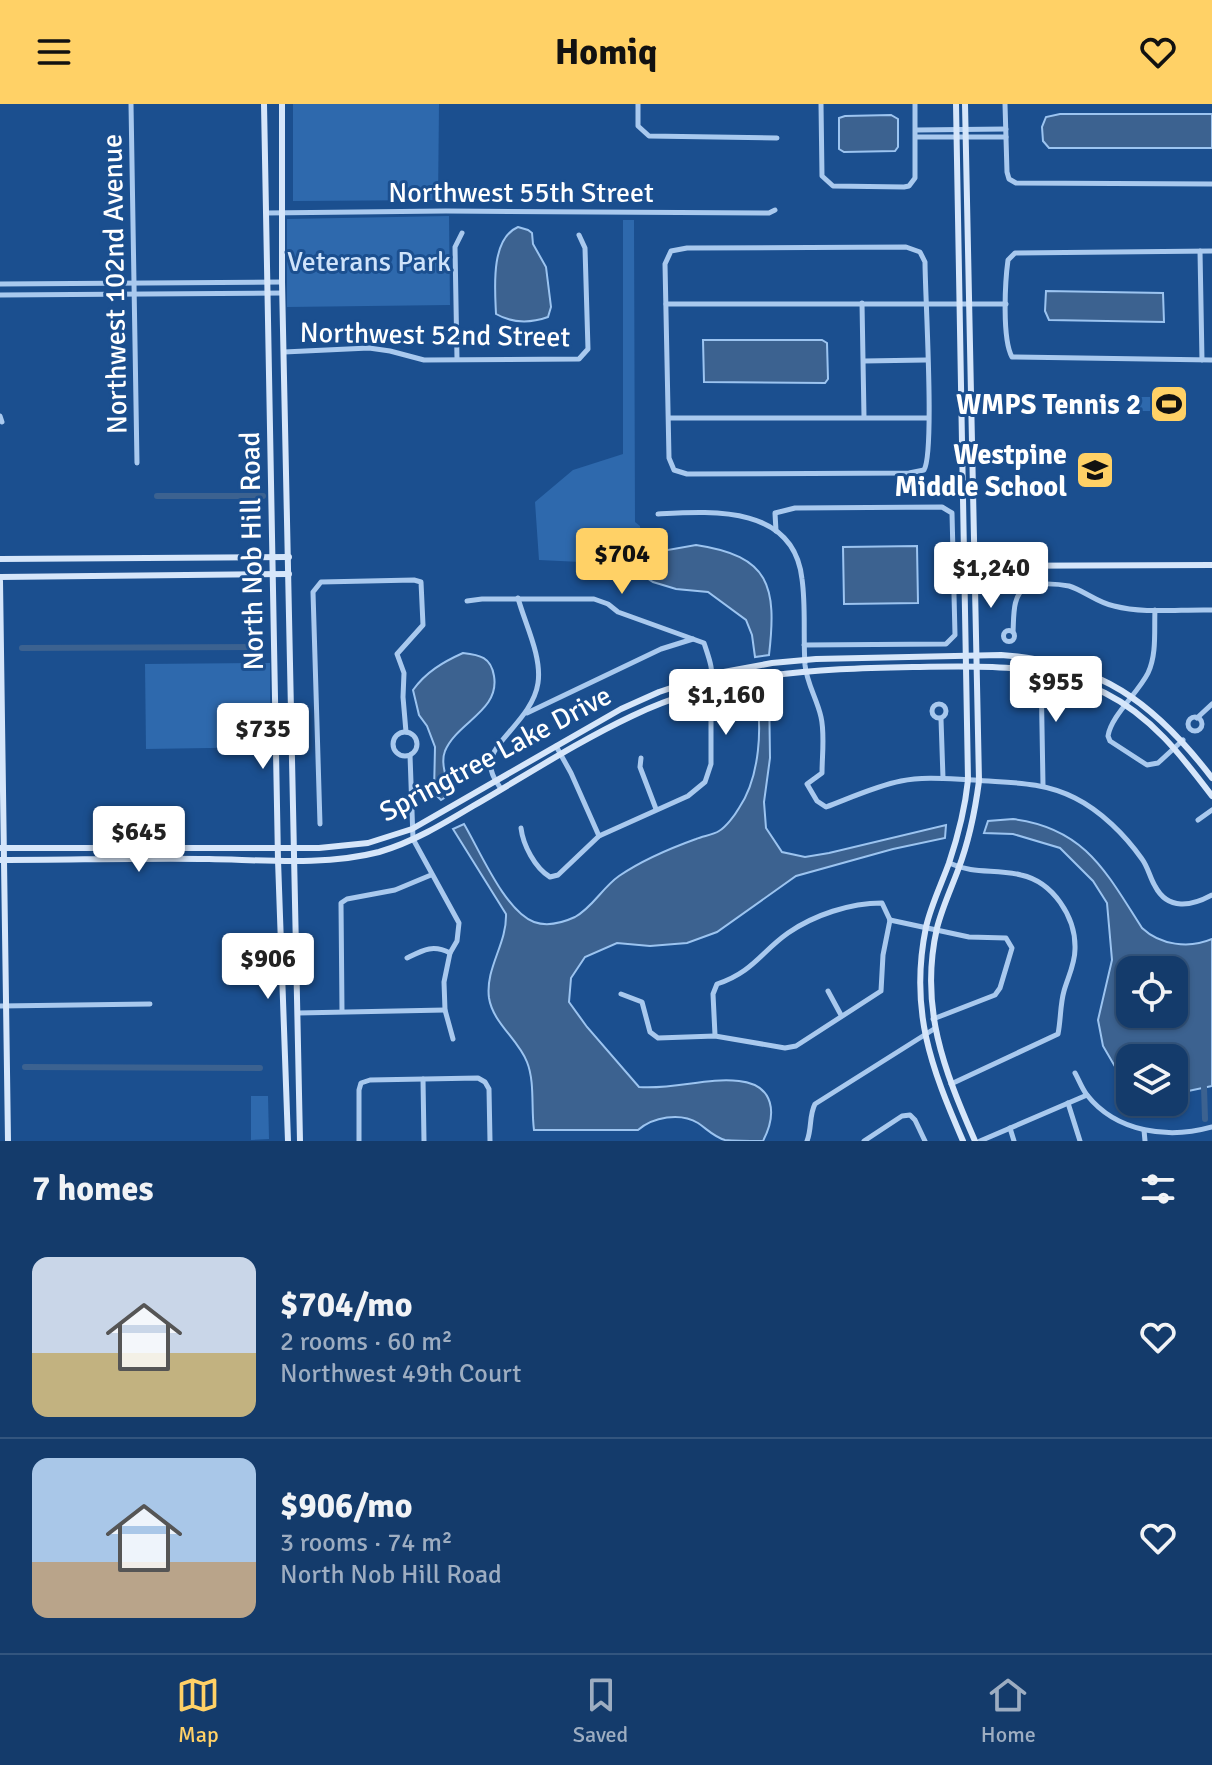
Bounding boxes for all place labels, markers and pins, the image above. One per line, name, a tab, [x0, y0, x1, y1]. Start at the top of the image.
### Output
sports icon: WMPS Tennis 2	[1148, 383, 1190, 425]
place label: WMPS Tennis 2	[956, 388, 1141, 422]
place label: Westpine Middle School	[895, 438, 1067, 504]
school or university icon: Westpine Middle School	[1074, 449, 1116, 491]
pin: $704	[575, 528, 669, 596]
pin: $1,240	[926, 542, 1056, 610]
pin: $955	[1009, 656, 1103, 724]
pin: $1,160	[661, 669, 791, 737]
pin: $735	[216, 703, 310, 771]
pin: $645	[92, 806, 186, 874]
pin: $906	[221, 933, 315, 1001]

